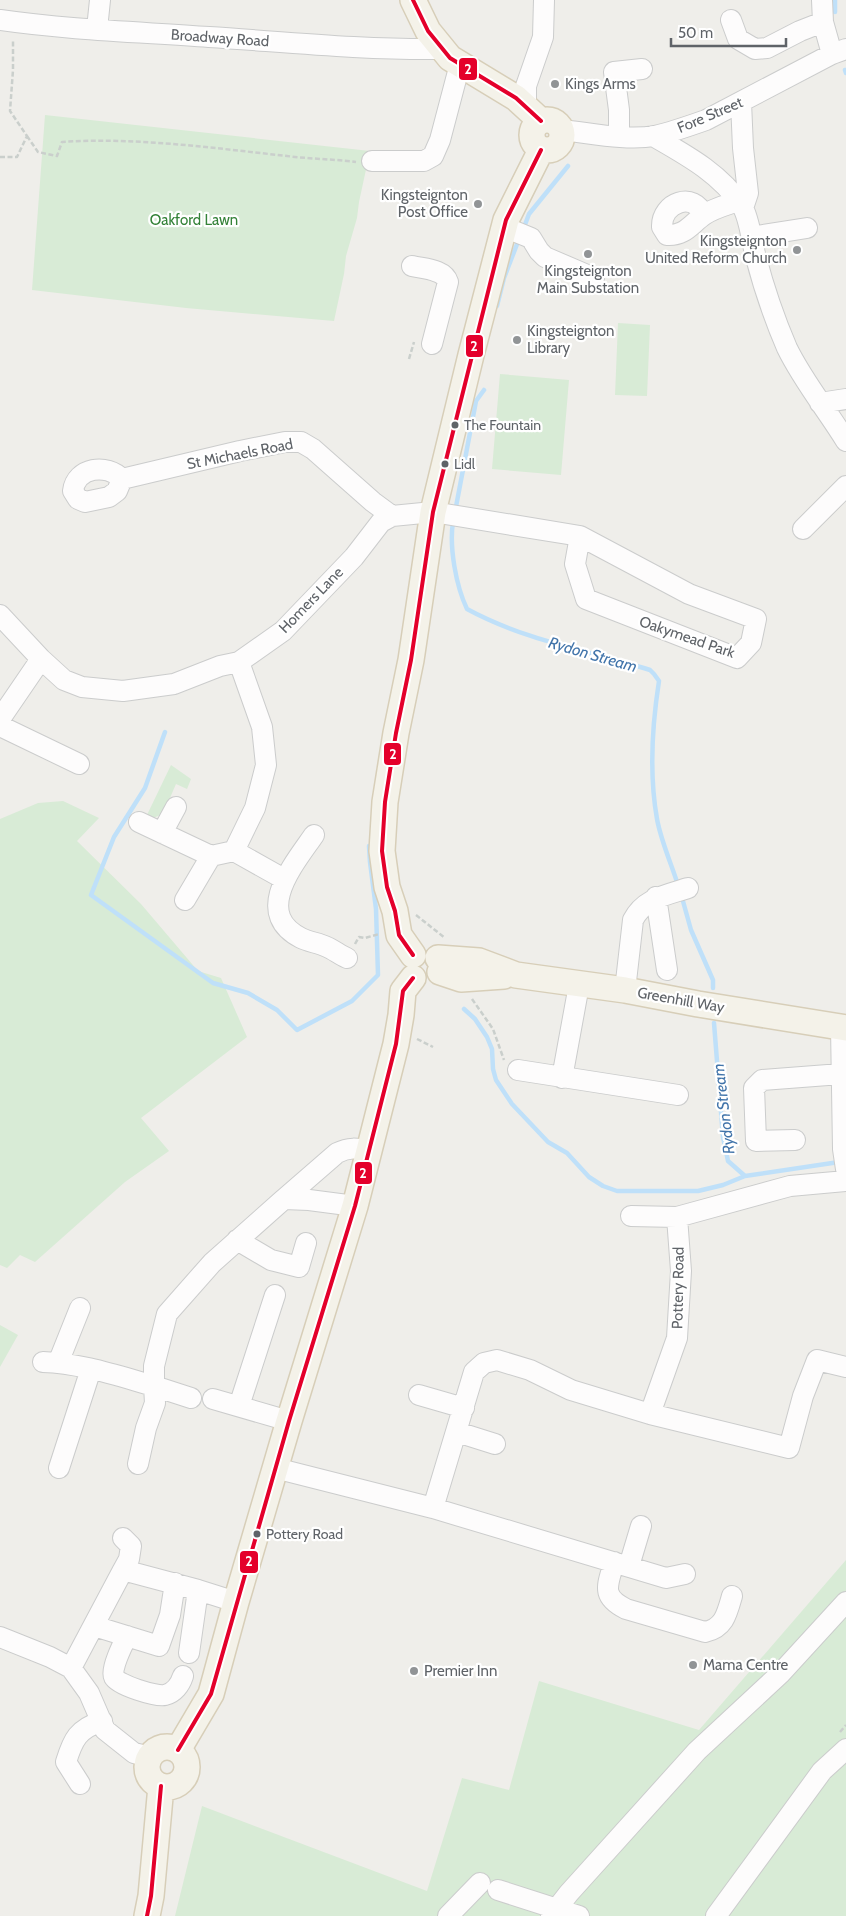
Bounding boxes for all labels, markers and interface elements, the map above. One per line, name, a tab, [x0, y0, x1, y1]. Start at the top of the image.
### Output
scale bar	[671, 15, 786, 47]
text: 50 m	[678, 24, 713, 42]
street label: Broadway Road	[170, 26, 270, 50]
line badge: 2	[458, 57, 478, 81]
text: 2	[464, 60, 472, 78]
place label: Kings Arms	[565, 75, 636, 93]
marker: Kings Arms	[549, 78, 561, 90]
street label: Fore Street	[674, 93, 746, 137]
place label: Kingsteignton Post Office	[381, 186, 468, 221]
marker: Kingsteignton Post Office	[472, 198, 484, 210]
park label: Oakford Lawn	[150, 211, 238, 229]
place label: Kingsteignton United Reform Church	[645, 232, 787, 267]
marker: Kingsteignton United Reform Church	[791, 244, 803, 256]
marker: Kingsteignton Main Substation	[582, 248, 594, 260]
place label: Kingsteignton Main Substation	[537, 262, 639, 297]
place label: Kingsteignton Library	[527, 322, 614, 357]
line badge: 2	[465, 334, 484, 358]
marker: Kingsteignton Library	[511, 334, 523, 346]
text: 2	[470, 337, 478, 355]
place label: The Fountain	[464, 416, 541, 434]
marker: The Fountain	[450, 420, 460, 430]
street label: St Michaels Road	[185, 435, 295, 473]
place label: Lidl	[454, 455, 476, 473]
marker: Lidl	[440, 459, 450, 469]
street label: Homers Lane	[275, 563, 347, 637]
street label: Oakymead Park	[637, 612, 737, 662]
water label: Rydon Stream	[546, 633, 639, 676]
line badge: 2	[383, 742, 402, 766]
text: 2	[389, 745, 397, 763]
street label: Greenhill Way	[636, 983, 726, 1017]
water label: Rydon Stream	[708, 1062, 738, 1155]
line badge: 2	[354, 1161, 373, 1185]
text: 2	[359, 1164, 367, 1182]
street label: Pottery Road	[668, 1247, 688, 1329]
place label: Pottery Road	[266, 1525, 343, 1543]
marker: Pottery Road	[252, 1529, 262, 1539]
line badge: 2	[239, 1550, 259, 1574]
text: 2	[245, 1552, 253, 1570]
place label: Mama Centre	[703, 1656, 789, 1674]
marker: Mama Centre	[687, 1659, 699, 1671]
place label: Premier Inn	[424, 1662, 497, 1680]
marker: Premier Inn	[408, 1665, 420, 1677]

